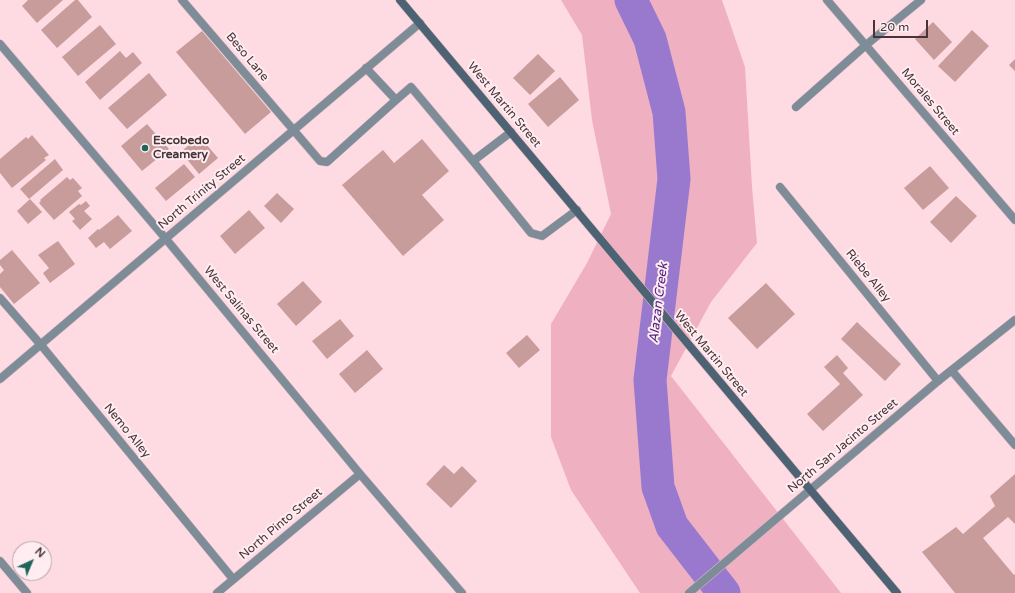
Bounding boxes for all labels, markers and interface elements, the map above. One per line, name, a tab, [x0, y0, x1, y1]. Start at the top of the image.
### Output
scale bar	[875, 12, 930, 38]
text: 20 m	[880, 20, 909, 34]
street label: Beso Lane	[223, 30, 271, 84]
street label: West Martin Street	[464, 59, 544, 151]
street label: Morales Street	[898, 66, 962, 138]
place label: Escobedo Creamery	[153, 134, 209, 162]
marker: Escobedo Creamery	[140, 143, 150, 153]
street label: North Trinity Street	[156, 151, 248, 233]
street label: Riebe Alley	[842, 247, 894, 305]
water label: Alazan Creek	[646, 262, 672, 344]
street label: West Salinas Street	[200, 264, 282, 356]
street label: West Martin Street	[671, 308, 751, 400]
street label: North San Jacinto Street	[785, 396, 901, 496]
street label: Nemo Alley	[101, 401, 153, 461]
street label: North Pinto Street	[237, 485, 325, 563]
north arrow	[12, 541, 52, 581]
text: N	[32, 545, 48, 560]

